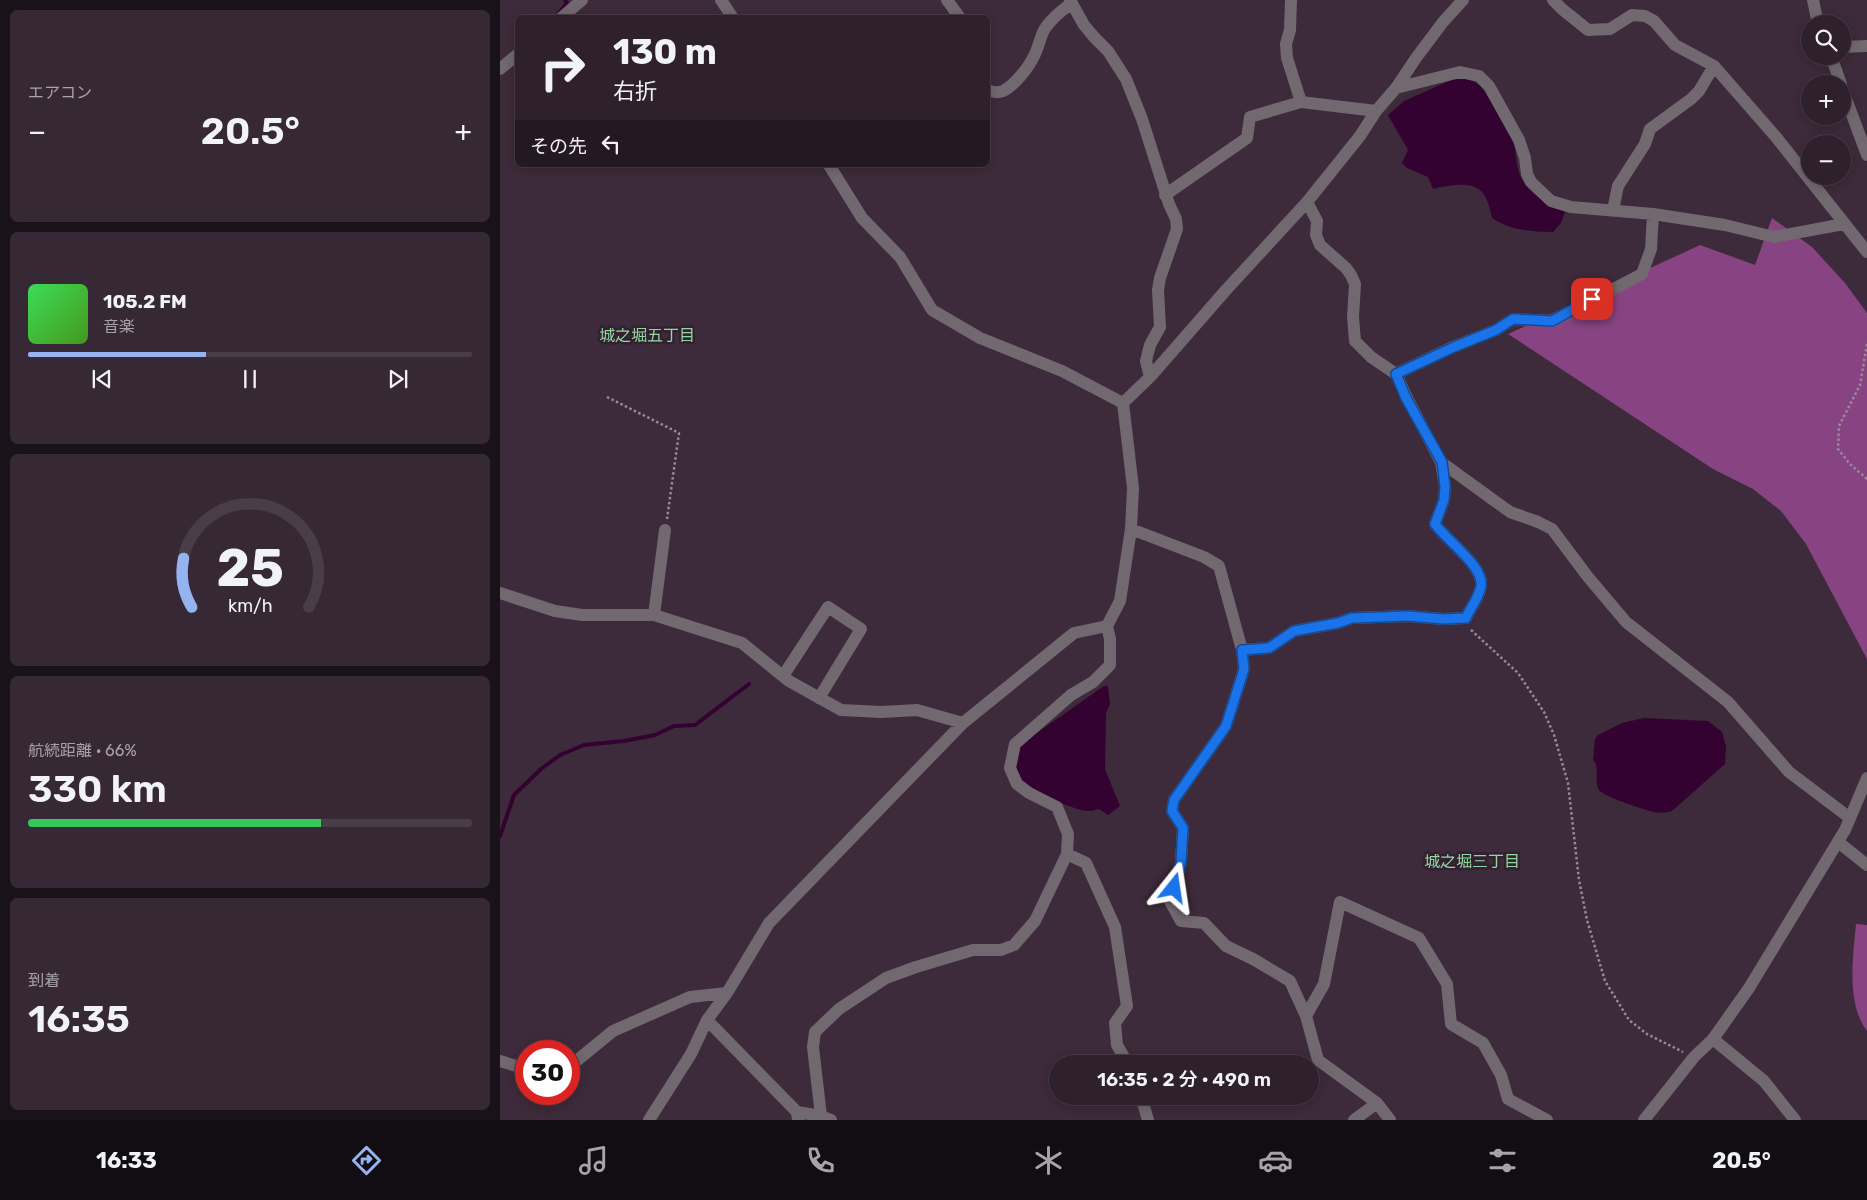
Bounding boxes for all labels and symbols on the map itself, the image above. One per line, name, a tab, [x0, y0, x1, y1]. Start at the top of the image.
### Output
pin	[1571, 278, 1613, 320]
district label: 城之堀五丁目	[599, 326, 695, 345]
district label: 城之堀三丁目	[1424, 852, 1520, 871]
position arrow	[1147, 861, 1199, 913]
speed limit sign: 30	[515, 1040, 580, 1105]

